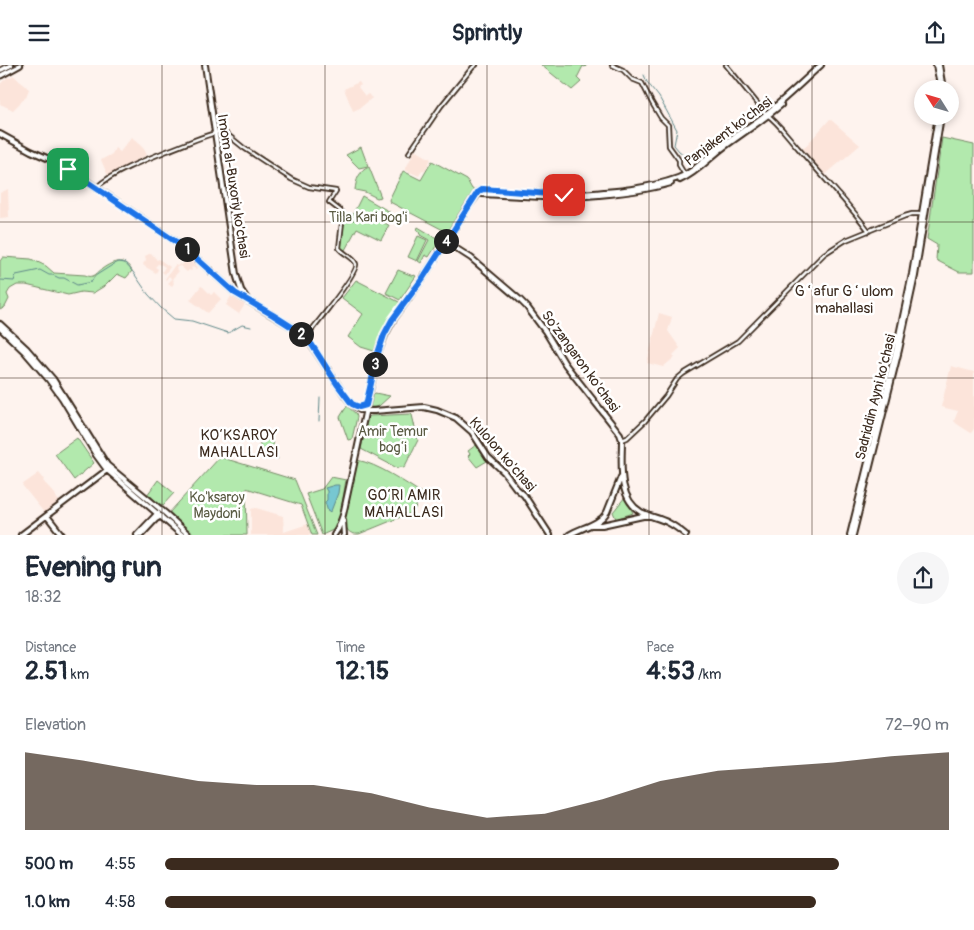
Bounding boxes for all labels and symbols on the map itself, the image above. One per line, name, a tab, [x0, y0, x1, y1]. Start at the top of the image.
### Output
north arrow	[914, 80, 959, 125]
street label: Panjakent ko'chasi	[681, 93, 776, 170]
street label: Imom al-Buxoriy ko'chasi	[214, 113, 253, 260]
pin	[47, 148, 89, 190]
pin	[543, 174, 585, 216]
park label: Tilla Kari bog'i	[329, 209, 408, 226]
pin: 4	[434, 229, 458, 253]
pin: 1	[174, 237, 200, 261]
district label: Gʻafur Gʻulom mahallasi	[795, 282, 893, 318]
street label: So'zangaron ko'chasi	[538, 307, 623, 416]
pin: 2	[288, 321, 314, 347]
street label: Sadriddin Ayni ko'chasi	[852, 332, 899, 462]
pin: 3	[362, 351, 388, 377]
street label: Kulolon ko'chasi	[466, 414, 540, 495]
park label: Amir Temur bog‘i	[358, 423, 428, 456]
district label: KO‘KSAROY MAHALLASI	[199, 426, 279, 462]
district label: GO‘RI AMIR MAHALLASI	[364, 486, 444, 522]
park label: Ko'ksaroy Maydoni	[189, 489, 245, 522]

